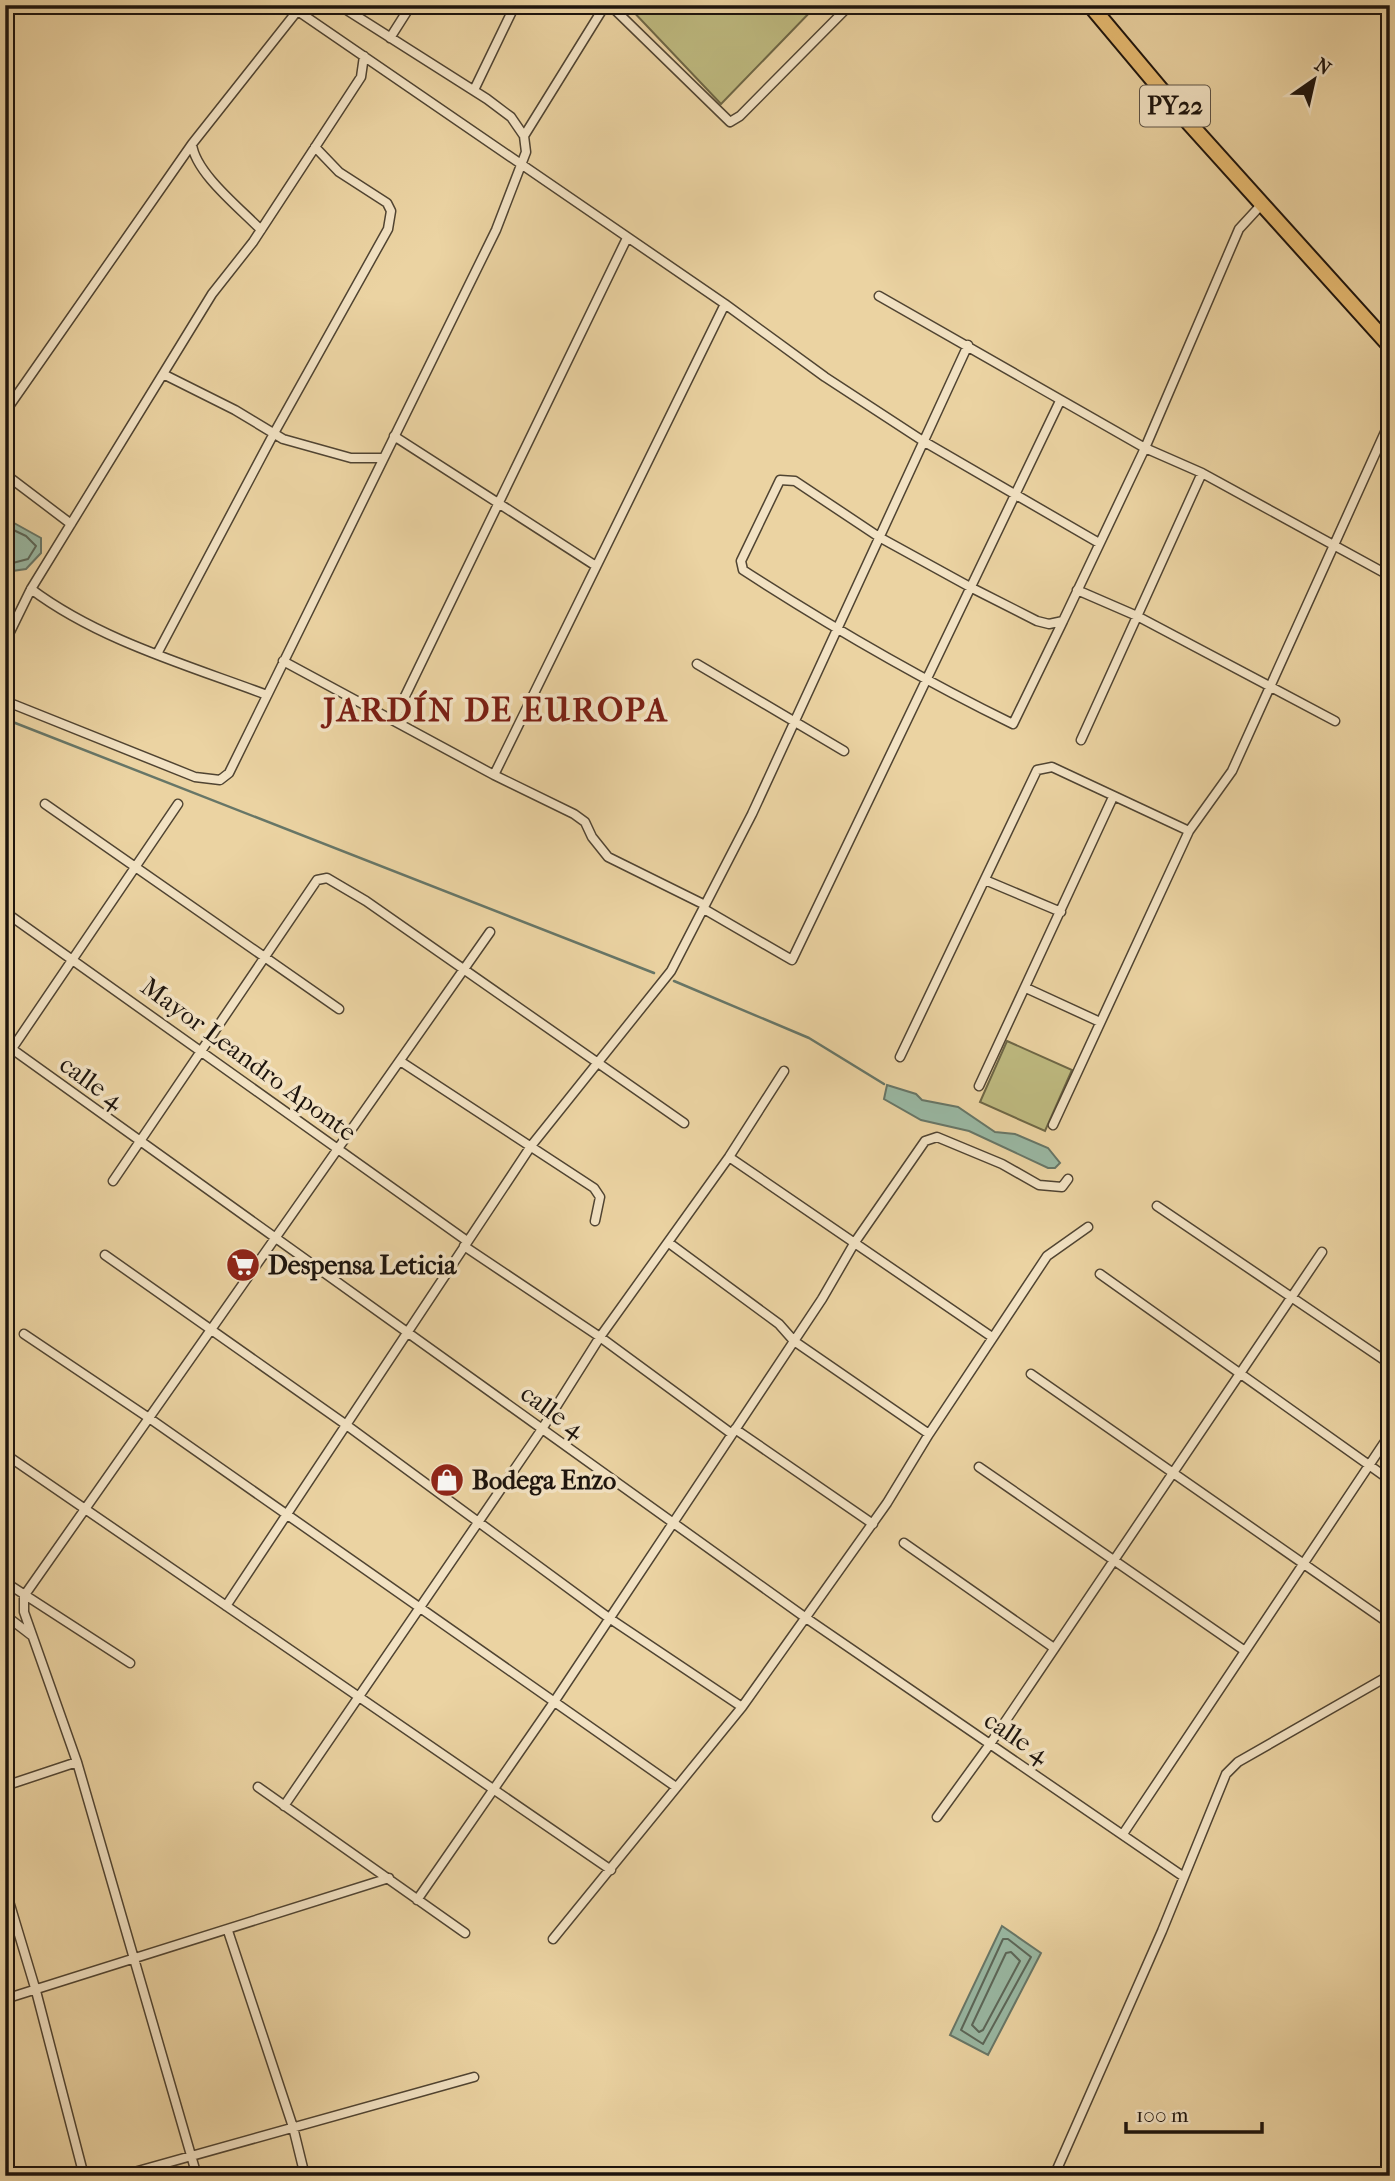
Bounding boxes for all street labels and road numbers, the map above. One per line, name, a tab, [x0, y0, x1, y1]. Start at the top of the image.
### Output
road number: PY22	[1140, 86, 1210, 126]
street label: Mayor Leandro Aponte	[135, 971, 363, 1148]
street label: calle 4	[54, 1049, 130, 1116]
street label: calle 4	[515, 1378, 591, 1445]
street label: calle 4	[978, 1705, 1056, 1771]

